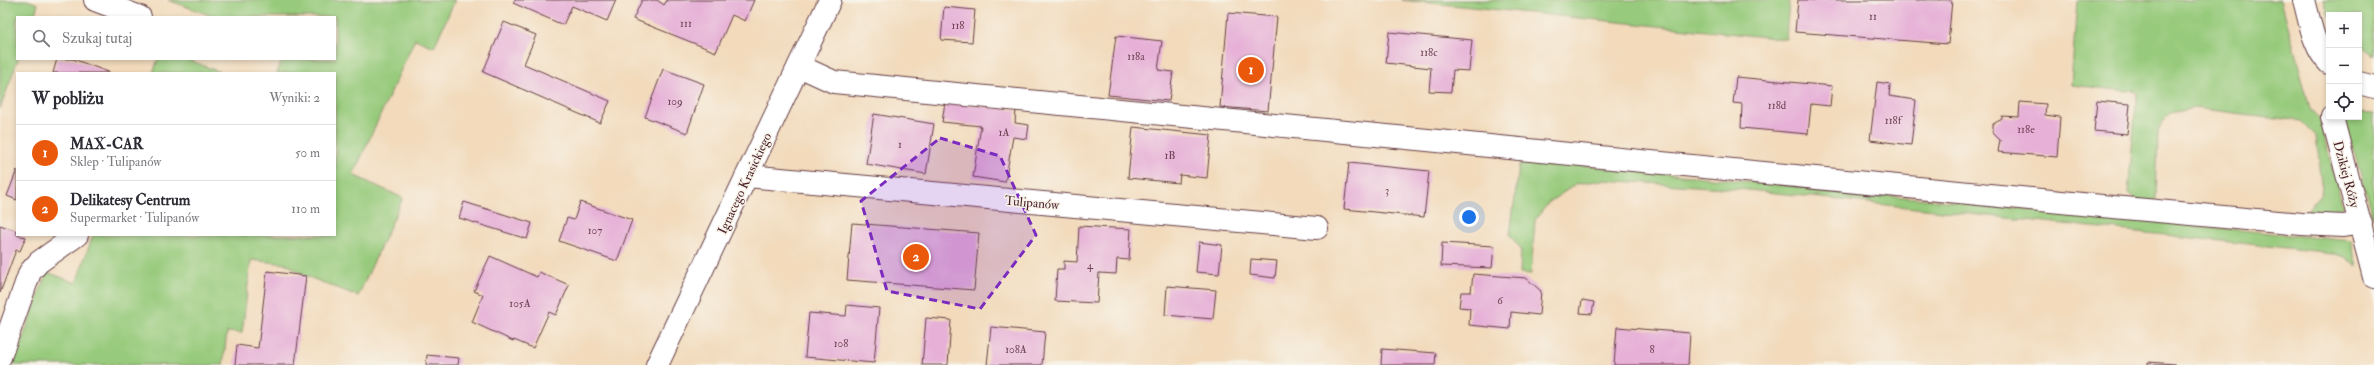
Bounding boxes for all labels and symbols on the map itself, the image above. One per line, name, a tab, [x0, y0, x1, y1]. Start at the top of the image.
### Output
house number: 11	[1869, 10, 1877, 23]
house number: 111	[680, 17, 692, 30]
house number: 118	[951, 19, 965, 32]
house number: 118c	[1420, 46, 1438, 59]
house number: 118a	[1127, 50, 1145, 63]
pin: 1	[1238, 55, 1264, 85]
house number: 109	[667, 95, 683, 108]
house number: 118d	[1768, 99, 1787, 112]
house number: 118f	[1885, 114, 1903, 127]
house number: 118e	[2017, 123, 2035, 136]
house number: 1A	[999, 126, 1009, 139]
street label: Ignacego Krasickiego	[714, 130, 775, 237]
house number: 1	[898, 138, 902, 151]
street label: Dzikiej Róży	[2328, 139, 2363, 210]
house number: 1B	[1164, 149, 1176, 162]
house number: 3	[1385, 184, 1389, 197]
street label: Tulipanów	[1004, 193, 1061, 214]
your location	[1459, 207, 1479, 227]
house number: 107	[588, 224, 602, 237]
pin: 2	[903, 242, 929, 272]
house number: 4	[1087, 259, 1094, 272]
house number: 6	[1497, 294, 1504, 307]
house number: 105A	[509, 297, 531, 310]
house number: 108	[834, 337, 848, 350]
house number: 108A	[1005, 343, 1027, 356]
house number: 8	[1649, 343, 1655, 356]

